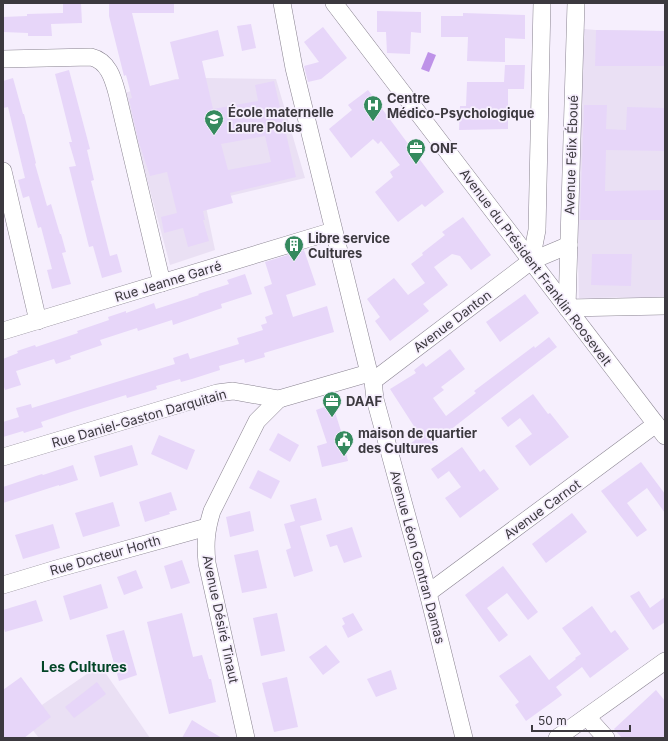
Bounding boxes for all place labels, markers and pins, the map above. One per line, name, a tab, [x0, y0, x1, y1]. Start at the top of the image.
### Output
place label: Centre Médico-Psychologique	[387, 90, 535, 121]
hospital icon: Centre Médico-Psychologique	[362, 94, 384, 122]
place label: École maternelle Laure Polus	[228, 104, 334, 135]
school or university icon: École maternelle Laure Polus	[203, 108, 225, 136]
office icon: ONF	[405, 137, 427, 165]
place label: ONF	[430, 140, 458, 156]
place label: Libre service Cultures	[308, 230, 390, 261]
building icon: Libre service Cultures	[283, 234, 305, 262]
office icon: DAAF	[321, 390, 343, 418]
place label: DAAF	[346, 393, 382, 409]
place label: maison de quartier des Cultures	[358, 425, 478, 456]
public building icon: maison de quartier des Cultures	[333, 429, 355, 457]

